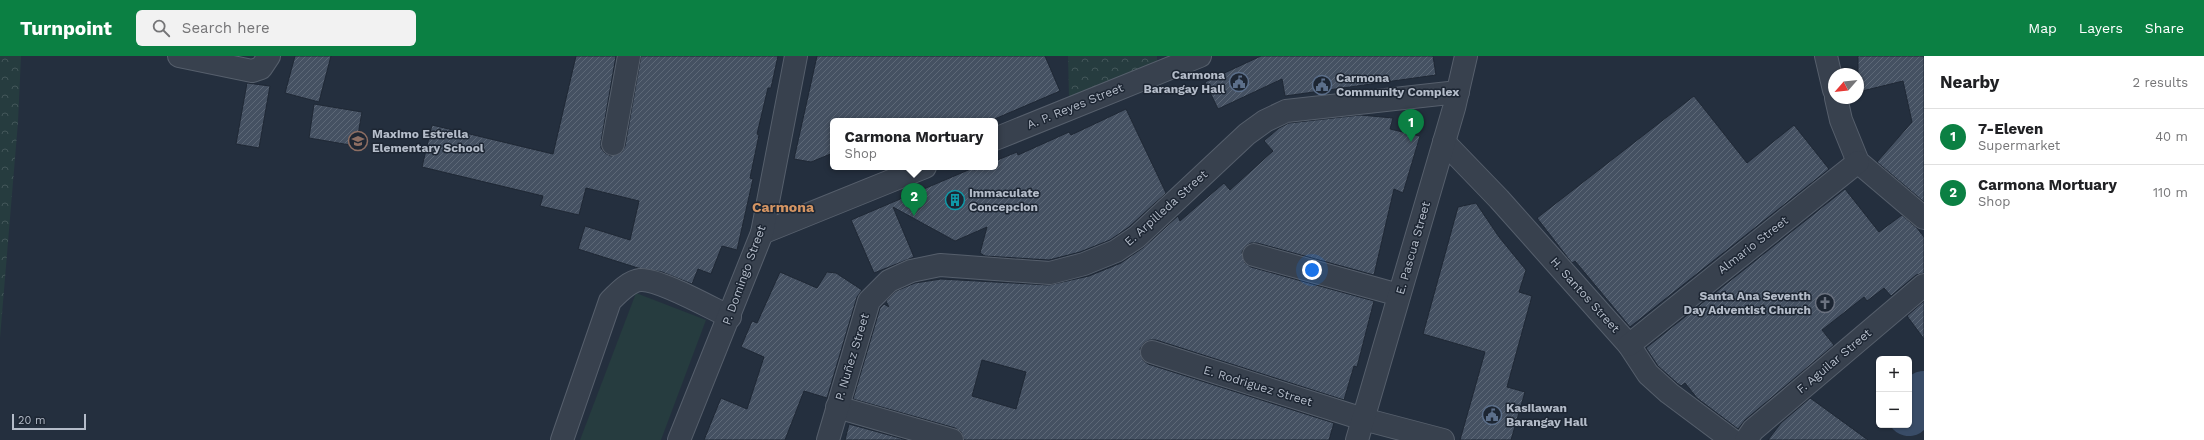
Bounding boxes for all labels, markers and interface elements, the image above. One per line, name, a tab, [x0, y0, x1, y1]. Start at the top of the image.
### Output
search box	[136, 10, 416, 46]
text: Turnpoint	[20, 17, 112, 40]
icon: search	[150, 17, 172, 39]
text: Search here	[182, 19, 270, 37]
text: Map	[2028, 20, 2057, 36]
text: Layers	[2079, 20, 2123, 36]
text: Share	[2145, 20, 2184, 36]
place label: Carmona Barangay Hall	[1143, 68, 1225, 96]
north arrow	[1828, 68, 1864, 104]
public building icon: Carmona Barangay Hall	[1228, 71, 1250, 93]
place label: Carmona Community Complex	[1336, 71, 1459, 99]
text: Nearby	[1940, 72, 1999, 92]
public building icon: Carmona Community Complex	[1311, 74, 1333, 96]
text: 2 results	[2133, 75, 2188, 90]
street label: A. P. Reyes Street	[1025, 80, 1125, 132]
pin: 1	[1398, 109, 1424, 142]
popup	[830, 118, 998, 170]
text: 7-Eleven	[1978, 120, 2043, 138]
place label: Maximo Estrella Elementary School	[372, 127, 484, 155]
text: Carmona Mortuary	[845, 128, 983, 146]
text: 1	[1950, 129, 1956, 144]
text: 40 m	[2155, 129, 2188, 144]
school or university icon: Maximo Estrella Elementary School	[347, 130, 369, 152]
text: Supermarket	[1978, 138, 2060, 153]
text: Shop	[845, 146, 877, 161]
street label: E. Arpilleda Street	[1122, 167, 1210, 249]
text: Carmona Mortuary	[1978, 176, 2117, 194]
pin: 2	[901, 183, 927, 216]
text: 2	[1949, 185, 1957, 200]
text: 110 m	[2153, 185, 2188, 200]
place label: Immaculate Concepcion	[969, 186, 1039, 214]
building icon: Immaculate Concepcion	[944, 189, 966, 211]
text: Shop	[1978, 194, 2010, 209]
district label: Carmona	[752, 199, 815, 215]
street label: E. Pascua Street	[1393, 200, 1433, 296]
street label: Almario Street	[1715, 213, 1791, 277]
street label: P. Domingo Street	[719, 223, 769, 327]
street label: H. Santos Street	[1547, 254, 1623, 336]
your location	[1302, 260, 1322, 280]
place label: Santa Ana Seventh Day Adventist Church	[1684, 289, 1811, 317]
church icon: Santa Ana Seventh Day Adventist Church	[1814, 292, 1836, 314]
street label: P. Nuñez Street	[832, 312, 872, 402]
street label: F. Aguilar Street	[1794, 326, 1874, 396]
map controls	[1876, 356, 1912, 428]
button: +	[1876, 356, 1912, 392]
street label: E. Rodriguez Street	[1202, 363, 1314, 409]
button: −	[1876, 392, 1912, 428]
place label: Kasilawan Barangay Hall	[1506, 401, 1588, 429]
public building icon: Kasilawan Barangay Hall	[1481, 404, 1503, 426]
scale bar	[12, 412, 86, 431]
text: 20 m	[18, 414, 46, 427]

